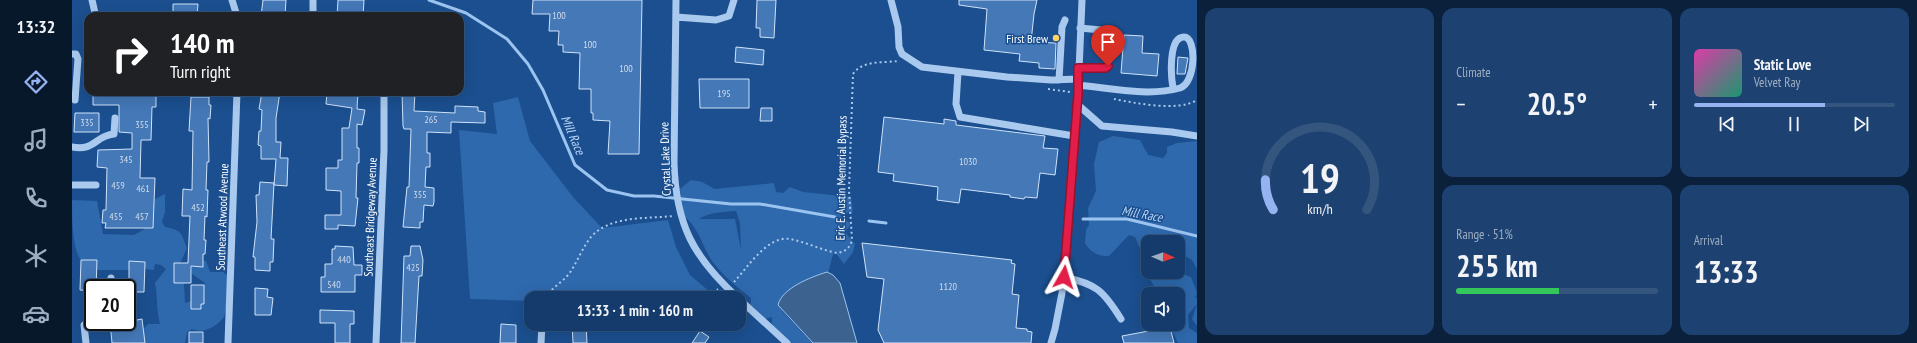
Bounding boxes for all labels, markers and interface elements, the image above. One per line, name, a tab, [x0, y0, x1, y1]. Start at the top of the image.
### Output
house number: 100	[552, 9, 566, 22]
text: 13:32	[17, 15, 55, 38]
text: 140 m	[170, 24, 234, 61]
pin	[1091, 25, 1125, 66]
icon: right	[104, 28, 156, 80]
place label: First Brew	[1006, 31, 1049, 46]
icon: arrive	[1097, 31, 1119, 53]
marker: First Brew	[1051, 33, 1061, 43]
house number: 100	[583, 38, 597, 51]
text: Static Love	[1754, 55, 1811, 74]
text: Turn right	[170, 60, 230, 83]
house number: 100	[619, 62, 633, 75]
text: Climate	[1456, 64, 1491, 81]
icon: directions	[22, 68, 50, 96]
text: Velvet Ray	[1754, 74, 1801, 91]
text: 20.5°	[1527, 84, 1587, 123]
house number: 195	[717, 87, 731, 100]
text: −	[1456, 90, 1465, 118]
text: +	[1649, 90, 1658, 118]
house number: 265	[424, 113, 438, 126]
water label: Mill Race	[557, 113, 589, 159]
icon: previous	[1716, 113, 1738, 135]
icon: pause	[1783, 113, 1805, 135]
icon: next	[1850, 113, 1872, 135]
street label: Eric E. Austin Memorial Bypass	[832, 115, 850, 241]
house number: 335	[80, 116, 94, 129]
house number: 355	[135, 118, 149, 131]
street label: Crystal Lake Drive	[656, 122, 674, 196]
icon: music	[22, 126, 50, 154]
text: 19	[1300, 150, 1340, 203]
house number: 345	[119, 153, 133, 166]
house number: 1030	[959, 155, 978, 168]
street label: Southeast Bridgeway Avenue	[360, 157, 380, 277]
street label: Southeast Atwood Avenue	[213, 163, 231, 271]
house number: 459	[111, 179, 125, 192]
house number: 461	[136, 182, 150, 195]
icon: phone	[22, 184, 50, 212]
house number: 355	[413, 188, 427, 201]
text: km/h	[1307, 198, 1332, 217]
house number: 452	[191, 201, 205, 214]
water label: Mill Race	[1120, 202, 1165, 226]
house number: 455	[109, 210, 123, 223]
house number: 457	[135, 210, 149, 223]
text: Range · 51%	[1456, 226, 1513, 243]
text: Arrival	[1694, 232, 1723, 249]
north arrow	[1141, 235, 1185, 279]
map controls	[1141, 235, 1185, 331]
icon: climate	[22, 242, 50, 270]
text: 255 km	[1456, 246, 1538, 285]
text: 13:33	[1694, 252, 1759, 291]
house number: 440	[337, 253, 351, 266]
position arrow	[1043, 256, 1085, 298]
house number: 425	[406, 261, 420, 274]
house number: 540	[327, 278, 341, 291]
speed limit sign: 20	[84, 279, 136, 331]
house number: 1120	[939, 280, 958, 293]
button: sound	[1141, 287, 1185, 331]
icon: car	[22, 300, 50, 328]
text: 13:33 · 1 min · 160 m	[577, 301, 693, 320]

